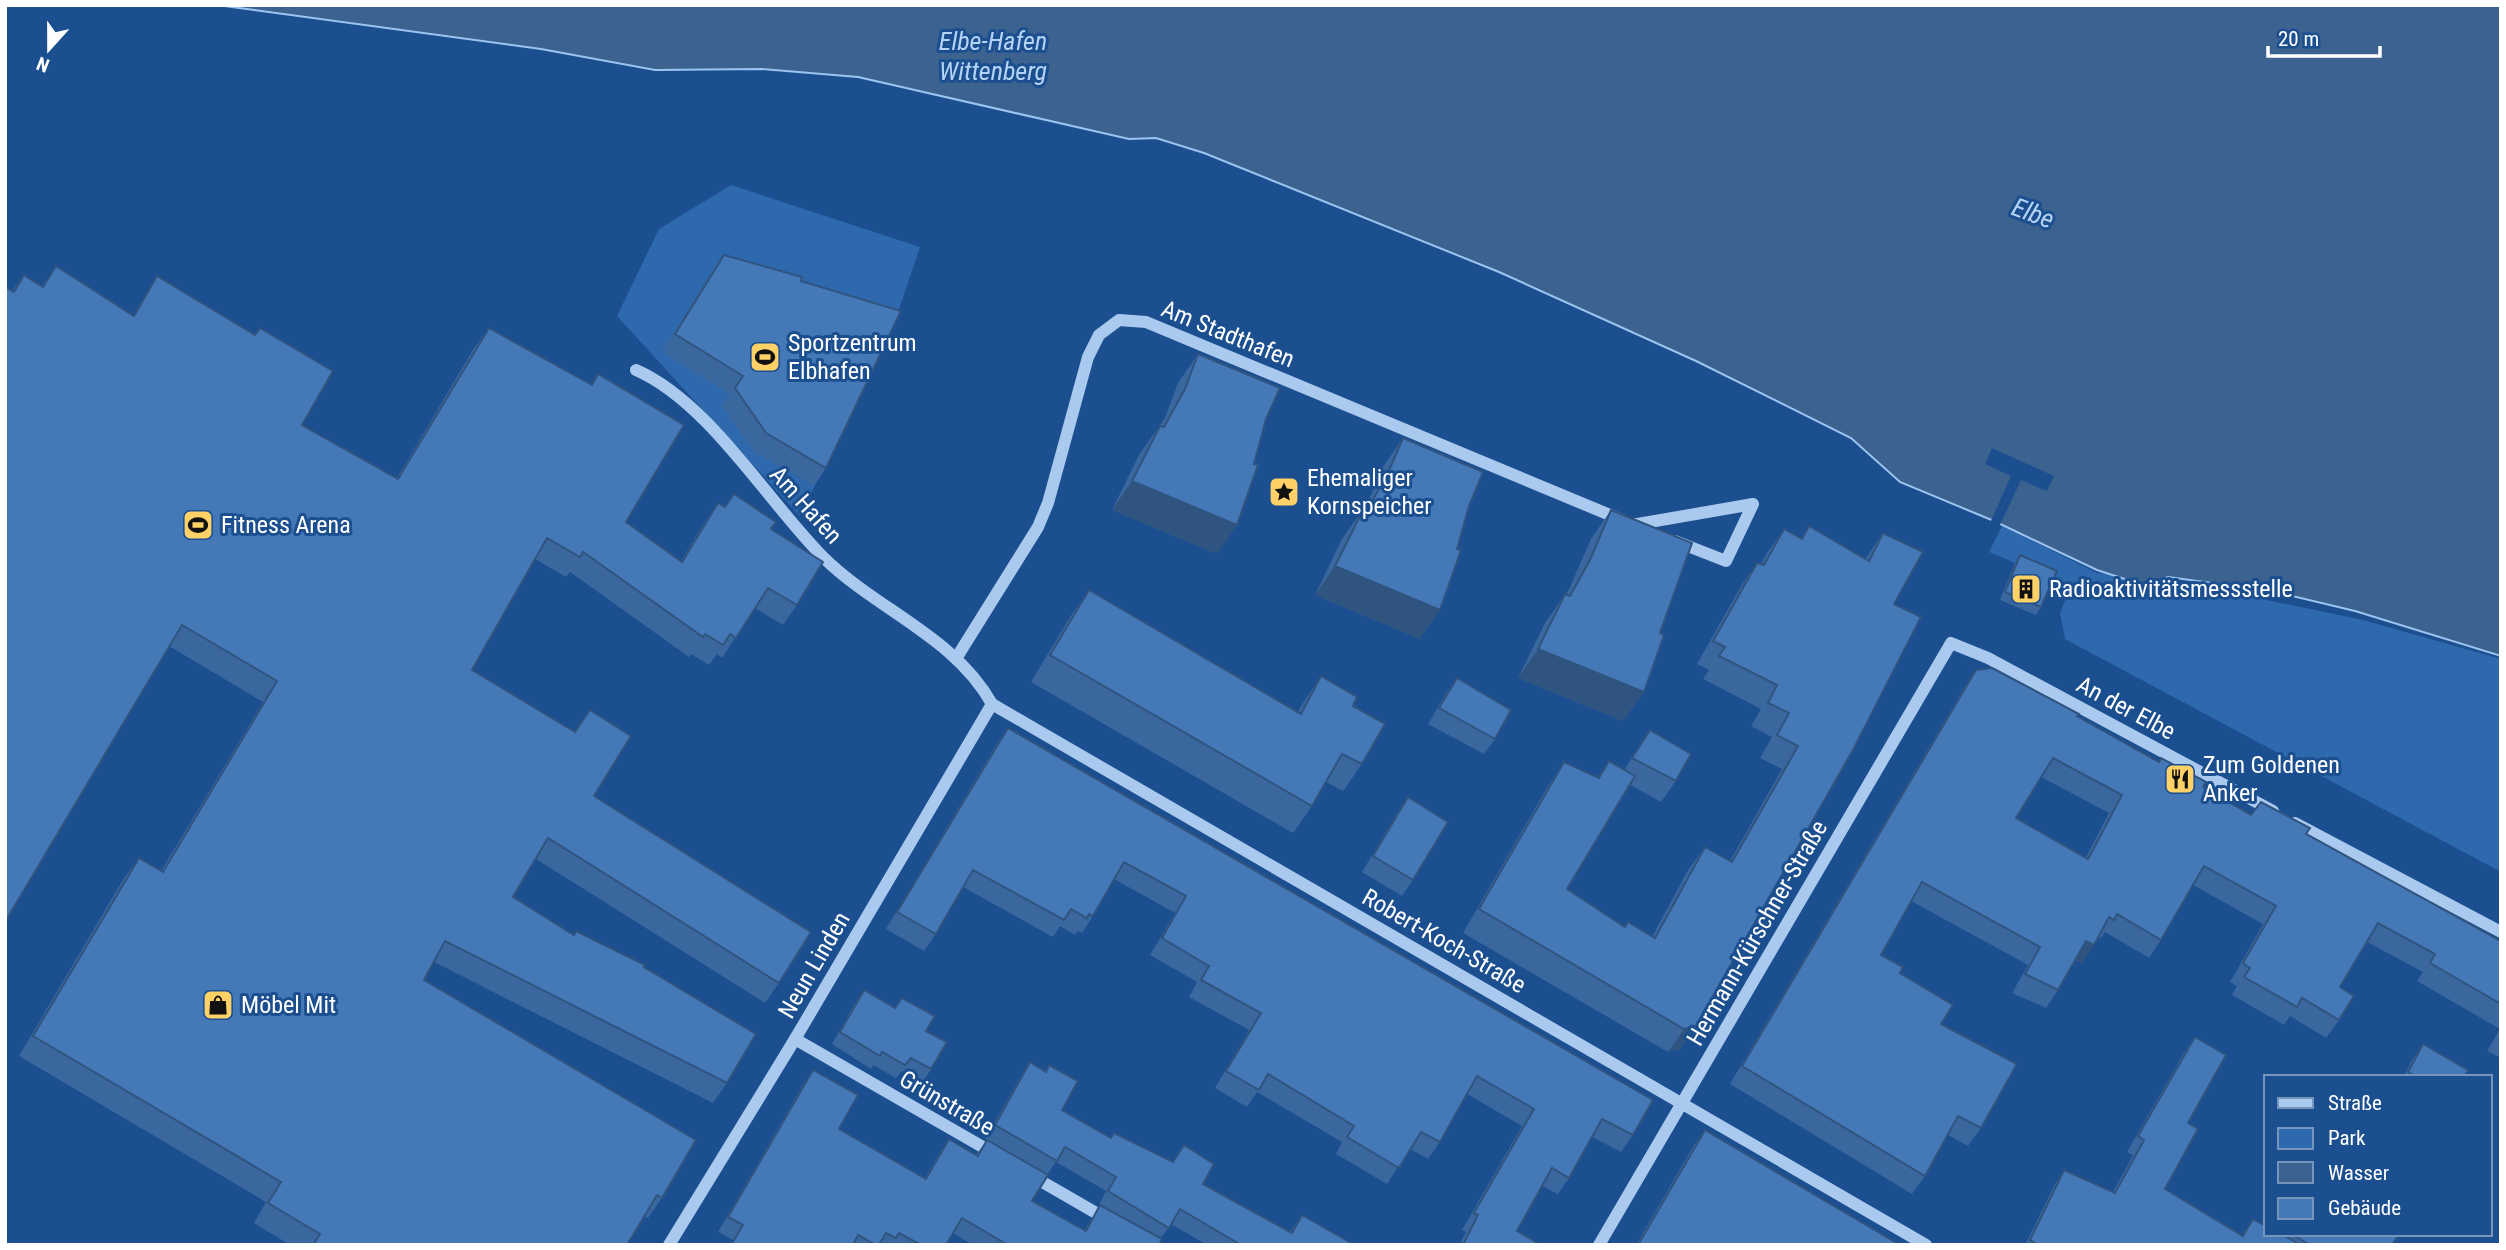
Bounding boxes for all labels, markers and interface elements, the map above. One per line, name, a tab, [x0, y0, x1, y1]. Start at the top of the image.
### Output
north arrow	[14, 14, 84, 84]
scale bar	[2268, 14, 2380, 58]
water label: Elbe-Hafen Wittenberg	[939, 26, 1047, 86]
text: 20 m	[2278, 27, 2319, 51]
text: N	[34, 52, 53, 77]
water label: Elbe	[2008, 192, 2058, 234]
street label: Am Stadthafen	[1158, 295, 1298, 373]
place label: Sportzentrum Elbhafen	[788, 329, 917, 385]
sports icon: Sportzentrum Elbhafen	[748, 340, 782, 374]
street label: Am Hafen	[764, 461, 848, 549]
place label: Ehemaliger Kornspeicher	[1307, 464, 1432, 520]
place icon: Ehemaliger Kornspeicher	[1267, 475, 1301, 509]
sports icon: Fitness Arena	[181, 508, 215, 542]
place label: Fitness Arena	[221, 511, 351, 539]
building icon: Radioaktivitätsmessstelle	[2009, 572, 2043, 606]
place label: Radioaktivitätsmessstelle	[2049, 575, 2293, 603]
street label: An der Elbe	[2072, 670, 2180, 746]
place label: Zum Goldenen Anker	[2203, 751, 2340, 807]
restaurant icon: Zum Goldenen Anker	[2163, 762, 2197, 796]
street label: Hermann-Kürschner-Straße	[1681, 815, 1833, 1051]
street label: Robert-Koch-Straße	[1357, 883, 1531, 999]
street label: Neun Linden	[772, 907, 856, 1023]
shop icon: Möbel Mit	[201, 988, 235, 1022]
place label: Möbel Mit	[241, 991, 336, 1019]
street label: Grünstraße	[895, 1065, 999, 1141]
legend	[2264, 1075, 2492, 1236]
text: Straße	[2328, 1091, 2382, 1115]
text: Park	[2328, 1126, 2366, 1150]
text: Wasser	[2328, 1161, 2389, 1185]
text: Gebäude	[2328, 1196, 2401, 1220]

